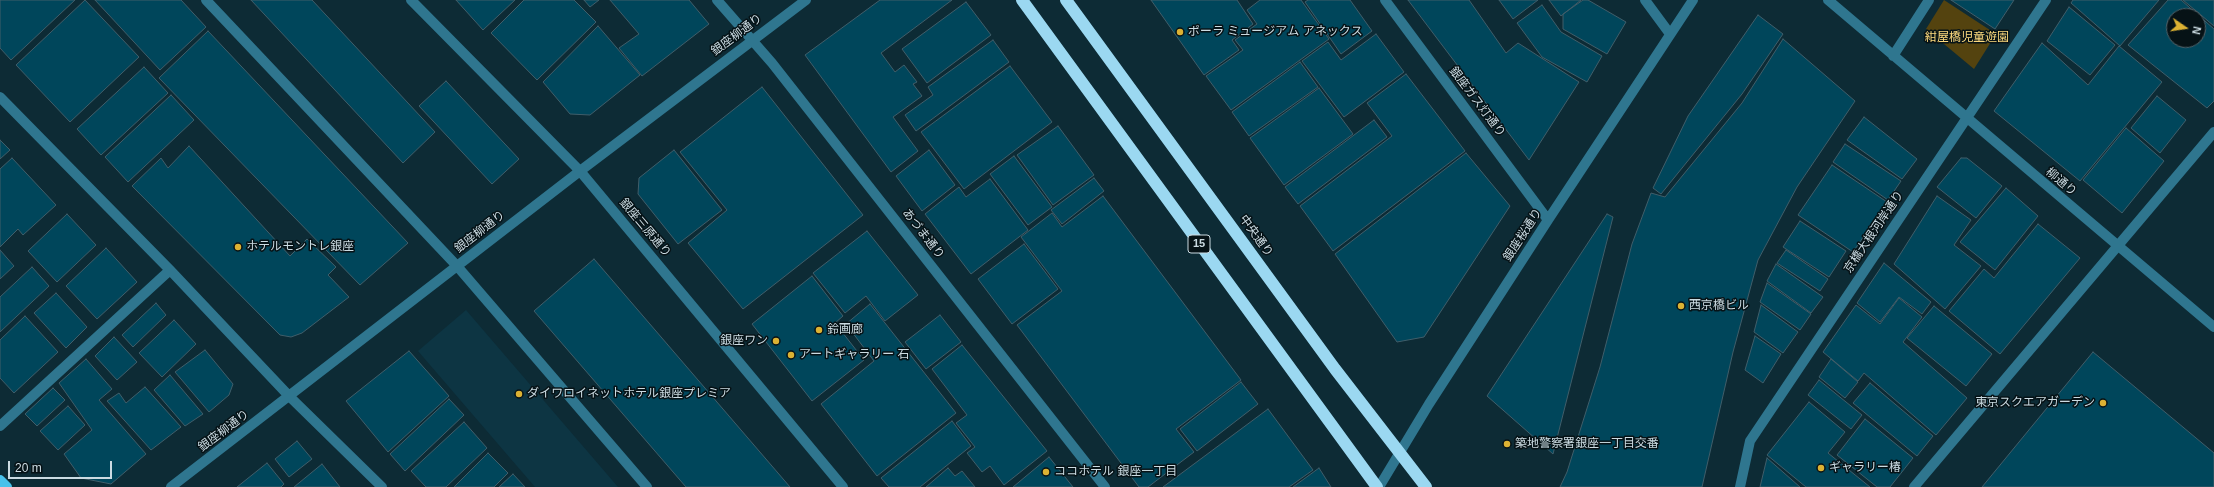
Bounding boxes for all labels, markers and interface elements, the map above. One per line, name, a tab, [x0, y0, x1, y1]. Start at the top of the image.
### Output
north arrow	[2166, 8, 2206, 48]
street label: 銀座柳通り	[709, 11, 765, 59]
place label: ポーラ ミュージアム アネックス	[1188, 25, 1363, 39]
text: N	[2190, 25, 2203, 36]
marker: ポーラ ミュージアム アネックス	[1175, 27, 1185, 37]
park label: 紺屋橋児童遊園	[1925, 31, 2009, 45]
street label: 銀座ガス灯通り	[1446, 64, 1508, 140]
street label: 柳通り	[2043, 165, 2079, 199]
street label: 京橋大根河岸通り	[1841, 188, 1907, 276]
street label: 銀座三原通り	[616, 196, 674, 260]
street label: あづま通り	[899, 206, 947, 262]
street label: 銀座桜通り	[1501, 206, 1545, 264]
street label: 銀座柳通り	[452, 208, 508, 256]
street label: 中央通り	[1236, 212, 1276, 260]
road number: 15	[1188, 235, 1210, 253]
place label: ホテルモントレ銀座	[246, 240, 354, 254]
marker: ホテルモントレ銀座	[233, 242, 243, 252]
place label: 西京橋ビル	[1689, 299, 1749, 313]
marker: 西京橋ビル	[1676, 301, 1686, 311]
place label: 鈴画廊	[827, 323, 863, 337]
marker: 鈴画廊	[814, 325, 824, 335]
place label: 銀座ワン	[720, 334, 768, 348]
marker: 銀座ワン	[771, 336, 781, 346]
place label: アートギャラリー 石	[799, 348, 910, 362]
marker: アートギャラリー 石	[786, 350, 796, 360]
place label: ダイワロイネットホテル銀座プレミア	[527, 387, 731, 401]
marker: ダイワロイネットホテル銀座プレミア	[514, 389, 524, 399]
place label: 東京スクエアガーデン	[1975, 396, 2095, 410]
marker: 東京スクエアガーデン	[2098, 398, 2108, 408]
street label: 銀座柳通り	[196, 407, 252, 455]
place label: 築地警察署銀座一丁目交番	[1515, 437, 1659, 451]
marker: 築地警察署銀座一丁目交番	[1502, 439, 1512, 449]
scale bar	[10, 453, 114, 479]
text: 20 m	[15, 461, 42, 475]
place label: ギャラリー椿	[1829, 461, 1901, 475]
marker: ギャラリー椿	[1816, 463, 1826, 473]
place label: ココホテル 銀座一丁目	[1054, 465, 1177, 479]
marker: ココホテル 銀座一丁目	[1041, 467, 1051, 477]

